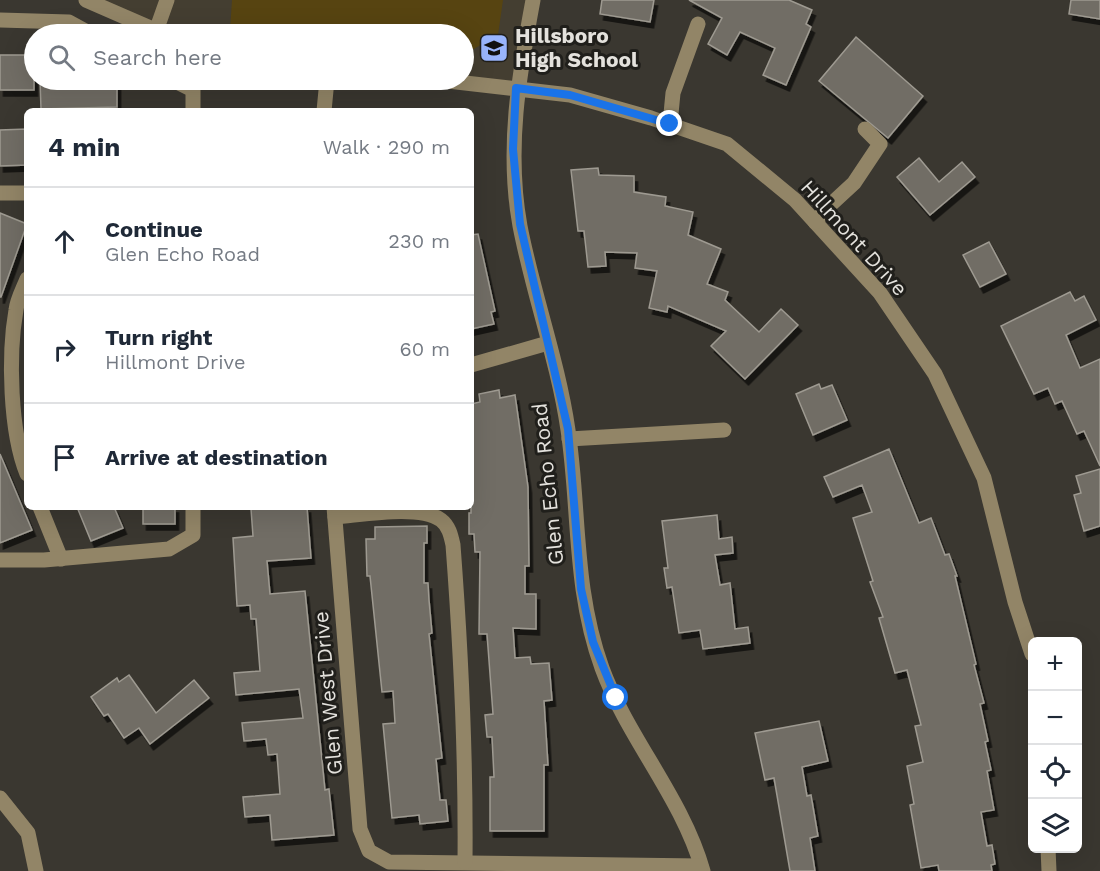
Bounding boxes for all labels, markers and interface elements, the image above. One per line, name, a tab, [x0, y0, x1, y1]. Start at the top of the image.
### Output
place label: Hillsboro High School	[515, 23, 638, 72]
search box	[24, 24, 474, 90]
school or university icon: Hillsboro High School	[478, 32, 510, 64]
icon: search	[45, 41, 78, 74]
text: Search here	[93, 45, 222, 70]
route end	[656, 110, 682, 136]
text: 4 min	[48, 132, 120, 162]
text: Walk · 290 m	[323, 135, 450, 159]
street label: Hillmont Drive	[796, 174, 913, 301]
text: Continue	[105, 217, 203, 242]
icon: ahead	[48, 225, 81, 258]
text: 230 m	[388, 229, 450, 253]
text: Glen Echo Road	[105, 242, 260, 266]
text: Turn right	[105, 325, 212, 350]
icon: right	[48, 333, 81, 366]
text: 60 m	[400, 337, 450, 361]
text: Hillmont Drive	[105, 350, 245, 374]
street label: Glen Echo Road	[527, 402, 568, 566]
icon: arrive	[48, 441, 81, 474]
text: Arrive at destination	[105, 445, 328, 470]
street label: Glen West Drive	[308, 610, 347, 776]
map controls	[1028, 637, 1082, 853]
button: +	[1028, 637, 1082, 691]
route start	[602, 684, 628, 710]
button: −	[1028, 691, 1082, 745]
button: locate	[1028, 745, 1082, 799]
button: layers	[1028, 799, 1082, 853]

